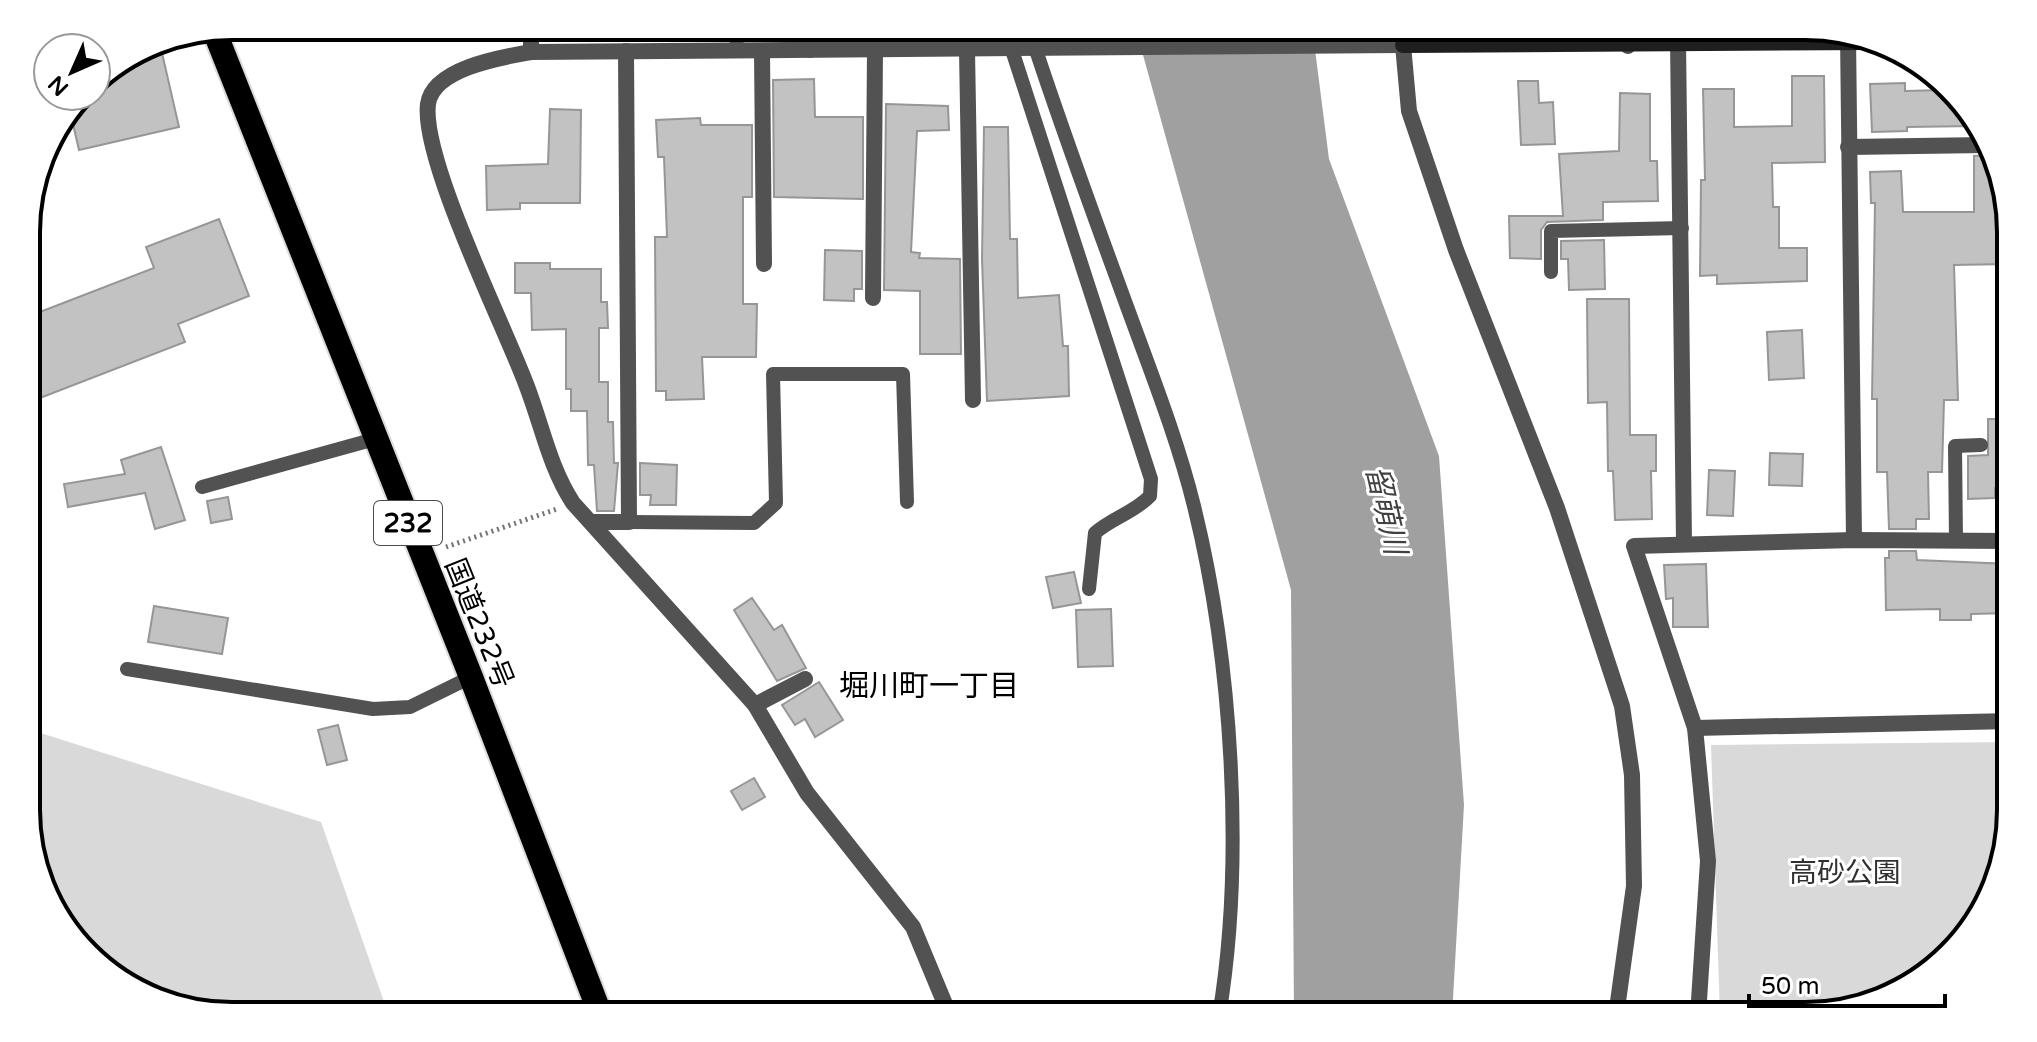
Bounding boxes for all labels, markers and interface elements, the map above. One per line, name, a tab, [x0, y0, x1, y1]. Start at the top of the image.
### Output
north arrow	[32, 32, 112, 112]
text: N	[43, 70, 74, 101]
water label: 留萌川	[1357, 462, 1414, 561]
road number: 232	[374, 501, 442, 545]
street label: 国道232号	[438, 554, 520, 693]
district label: 堀川町一丁目	[839, 668, 1019, 705]
park label: 高砂公園	[1789, 856, 1901, 890]
scale bar	[1749, 958, 1945, 1008]
text: 50 m	[1761, 972, 1819, 1001]

